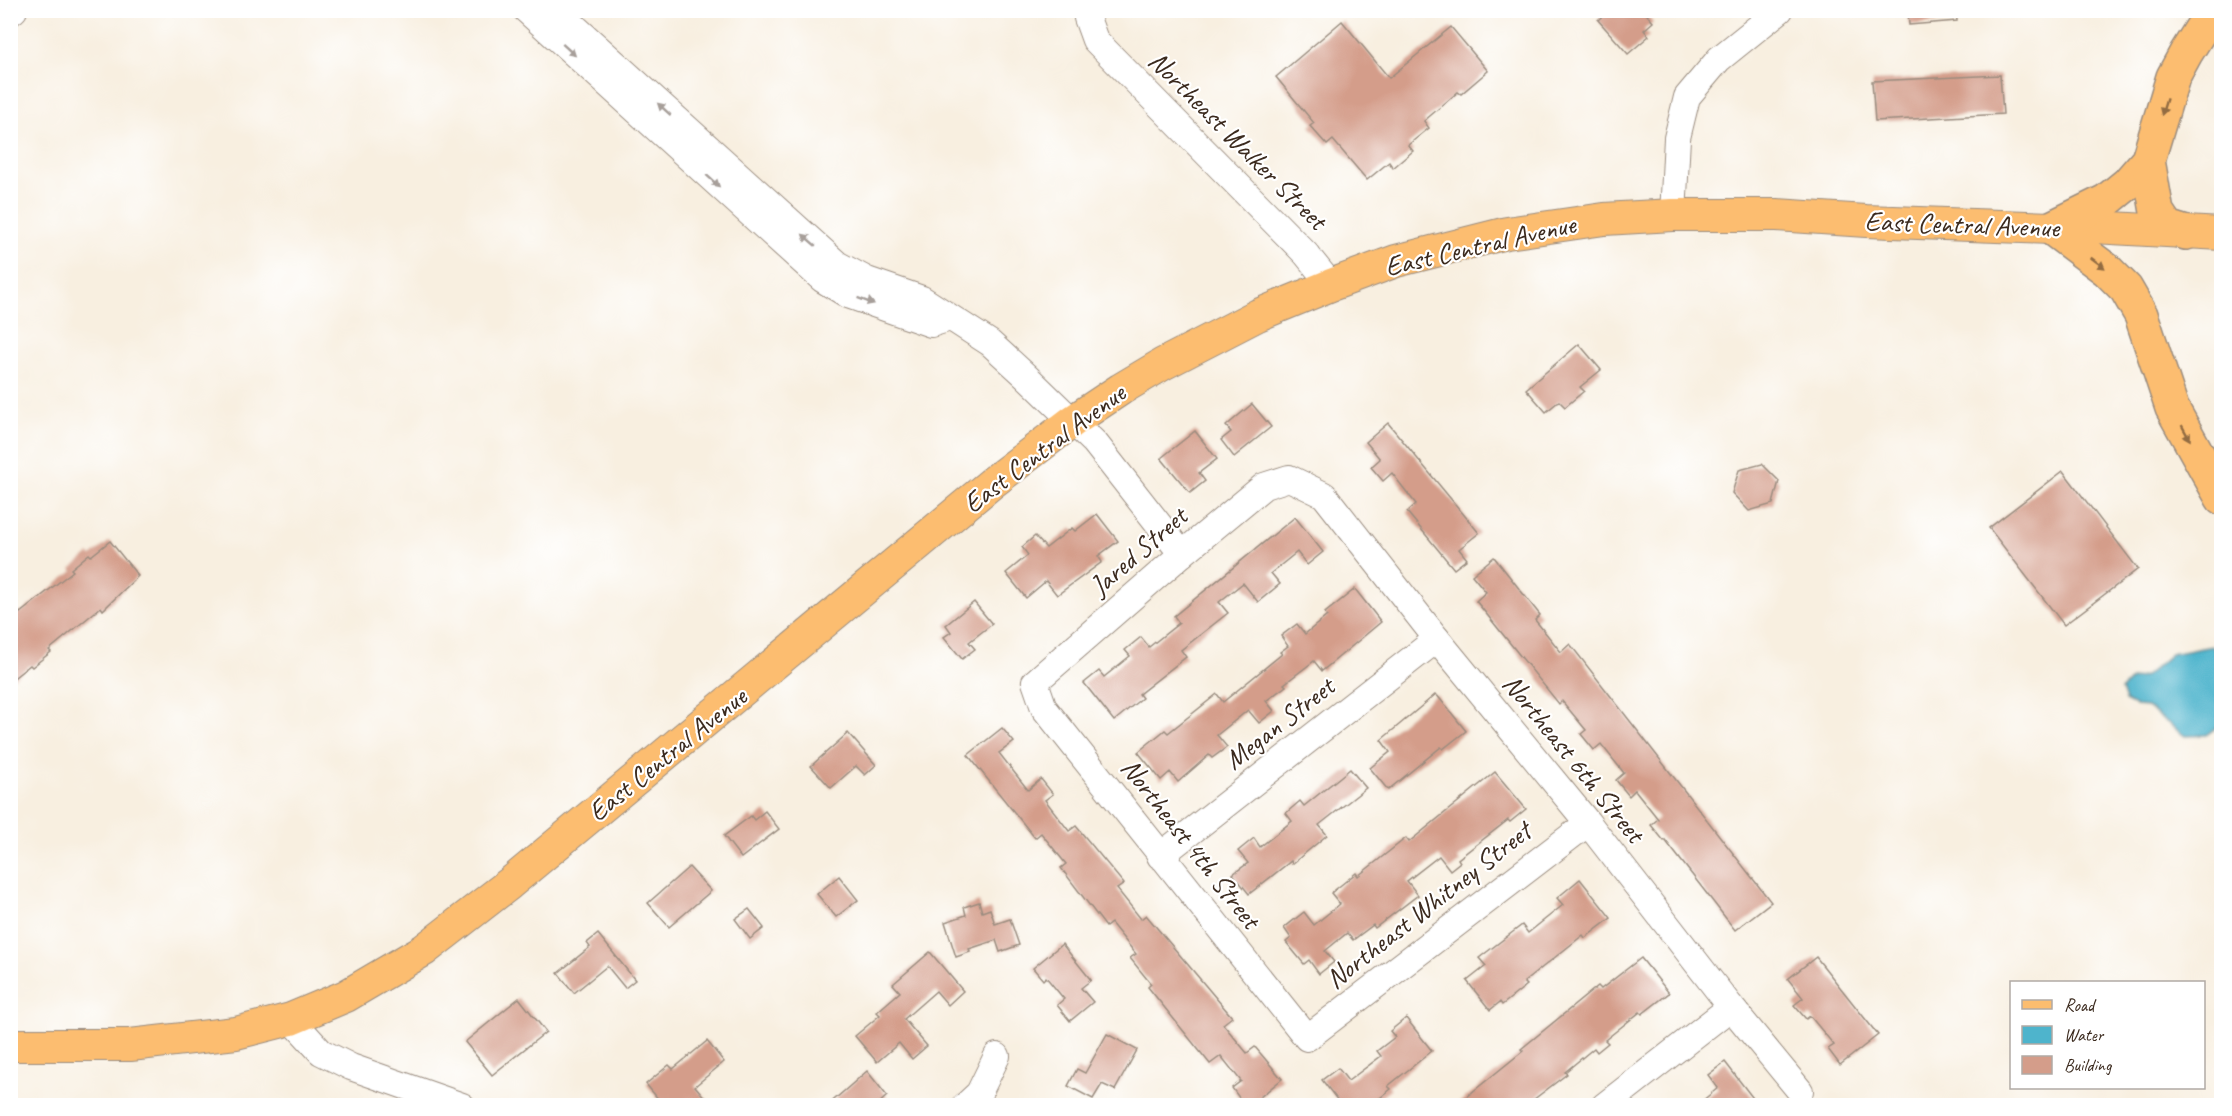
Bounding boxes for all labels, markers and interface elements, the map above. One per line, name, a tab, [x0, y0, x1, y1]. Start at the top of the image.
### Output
one-way arrow	[562, 43, 577, 57]
street label: Northeast Walker Street	[1141, 43, 1337, 239]
one-way arrow	[2159, 98, 2168, 116]
one-way arrow	[657, 102, 672, 116]
one-way arrow	[706, 174, 721, 188]
street label: East Central Avenue	[1864, 203, 2062, 245]
street label: East Central Avenue	[1381, 206, 1580, 284]
one-way arrow	[801, 233, 816, 247]
one-way arrow	[2089, 257, 2105, 269]
one-way arrow	[857, 296, 875, 306]
street label: East Central Avenue	[956, 374, 1134, 520]
one-way arrow	[2181, 425, 2191, 442]
street label: Jared Street	[1081, 497, 1196, 604]
street label: Megan Street	[1217, 667, 1343, 777]
street label: Northeast 6th Street	[1495, 667, 1654, 851]
street label: East Central Avenue	[581, 678, 755, 829]
street label: Northeast 4th Street	[1114, 751, 1270, 937]
street label: Northeast Whitney Street	[1318, 812, 1541, 996]
legend	[2010, 981, 2205, 1089]
text: Road	[2064, 994, 2097, 1016]
text: Water	[2064, 1024, 2105, 1046]
text: Building	[2064, 1054, 2113, 1076]

